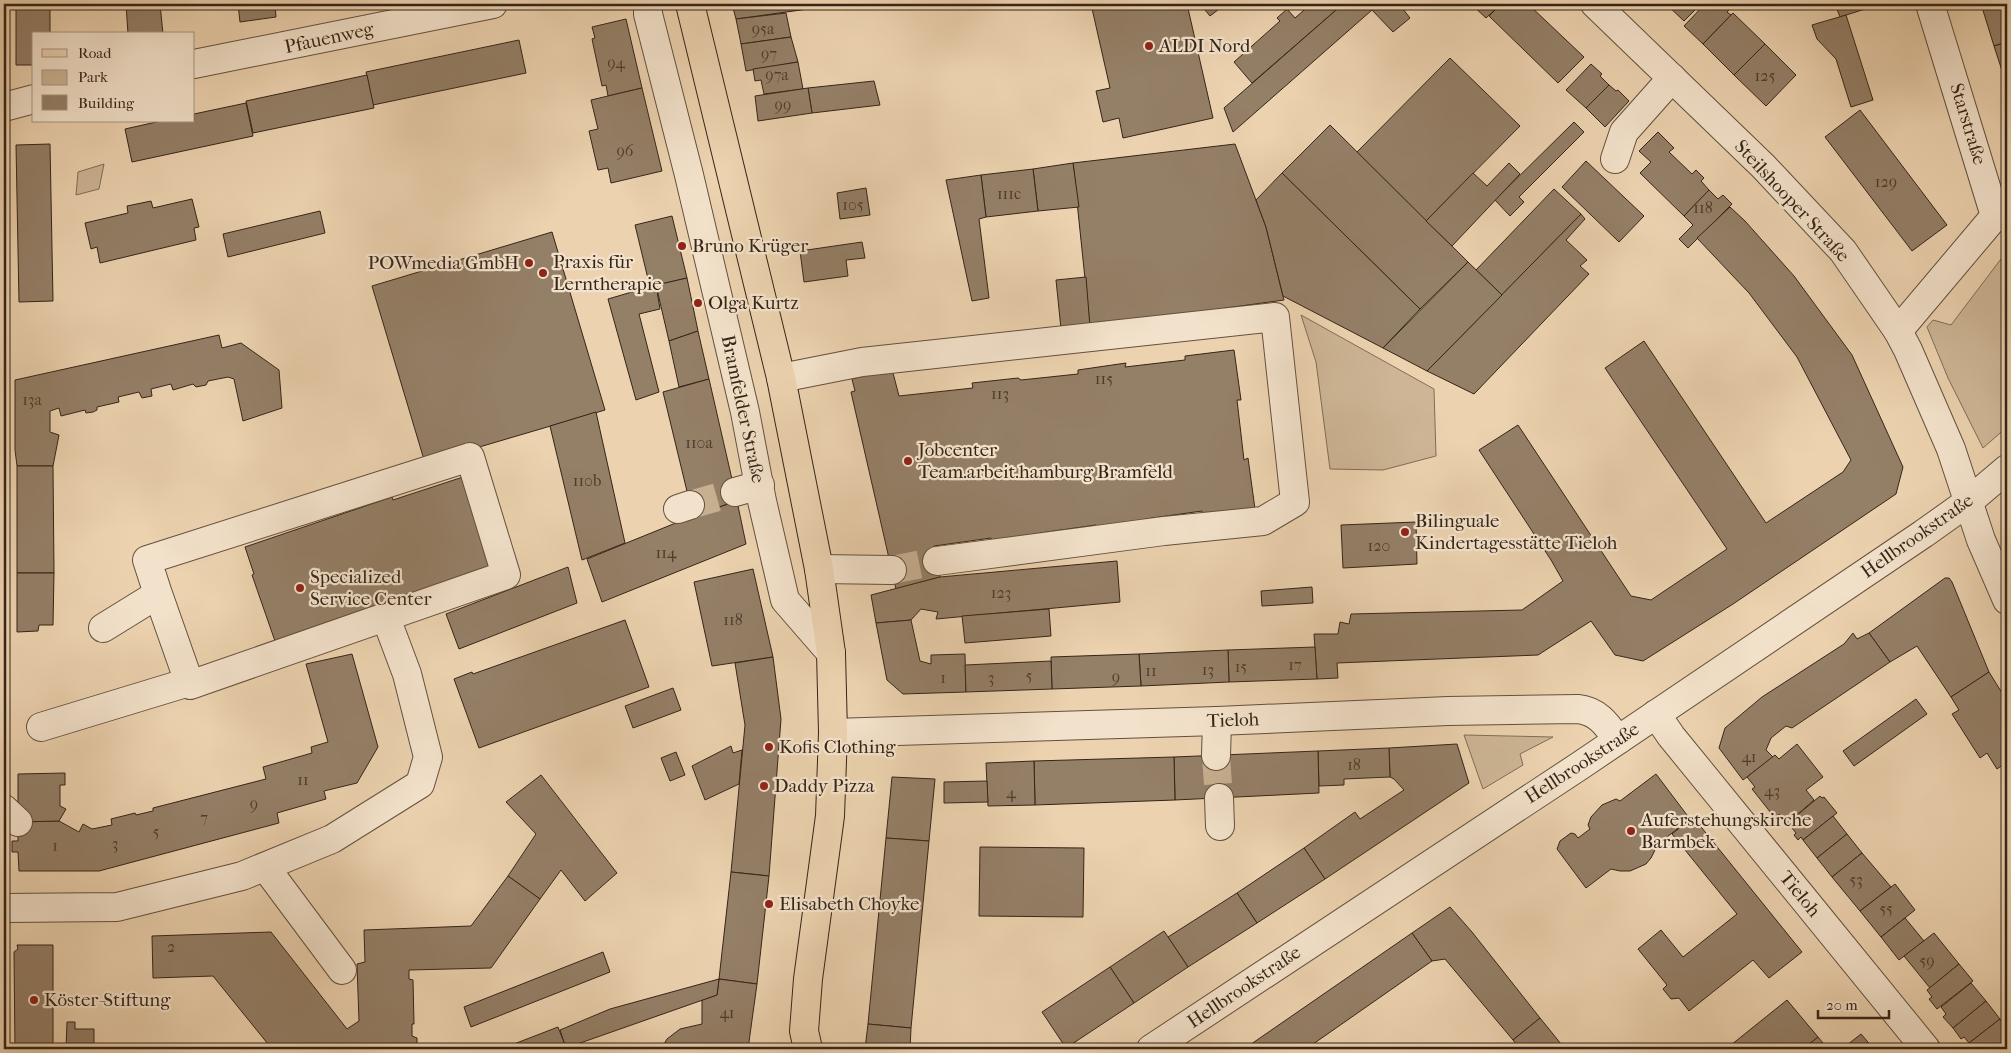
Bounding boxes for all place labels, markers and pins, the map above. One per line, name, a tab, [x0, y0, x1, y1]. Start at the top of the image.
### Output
place label: ALDI Nord	[1158, 35, 1251, 57]
marker: ALDI Nord	[1143, 40, 1155, 52]
place label: Bruno Krüger	[692, 235, 809, 257]
marker: Bruno Krüger	[676, 240, 688, 252]
place label: Praxis für Lerntherapie	[553, 251, 662, 295]
place label: POWmedia GmbH	[368, 252, 519, 274]
marker: POWmedia GmbH	[523, 257, 535, 269]
marker: Praxis für Lerntherapie	[537, 267, 549, 279]
place label: Olga Kurtz	[708, 292, 799, 314]
marker: Olga Kurtz	[692, 297, 704, 309]
place label: Jobcenter Team.arbeit.hamburg Bramfeld	[916, 439, 1173, 483]
marker: Jobcenter Team.arbeit.hamburg Bramfeld	[902, 455, 914, 467]
place label: Bilinguale Kindertagesstätte Tieloh	[1415, 510, 1618, 554]
marker: Bilinguale Kindertagesstätte Tieloh	[1399, 526, 1411, 538]
place label: Specialized Service Center	[310, 566, 432, 610]
marker: Specialized Service Center	[294, 582, 306, 594]
place label: Kofis Clothing	[779, 736, 896, 758]
marker: Kofis Clothing	[763, 741, 775, 753]
place label: Daddy Pizza	[774, 775, 875, 797]
marker: Daddy Pizza	[758, 780, 770, 792]
place label: Auferstehungskirche Barmbek	[1640, 809, 1812, 853]
marker: Auferstehungskirche Barmbek	[1625, 825, 1637, 837]
place label: Elisabeth Choyke	[779, 893, 919, 915]
marker: Elisabeth Choyke	[763, 898, 775, 910]
place label: Köster-Stiftung	[44, 989, 171, 1011]
marker: Köster-Stiftung	[28, 994, 40, 1006]

